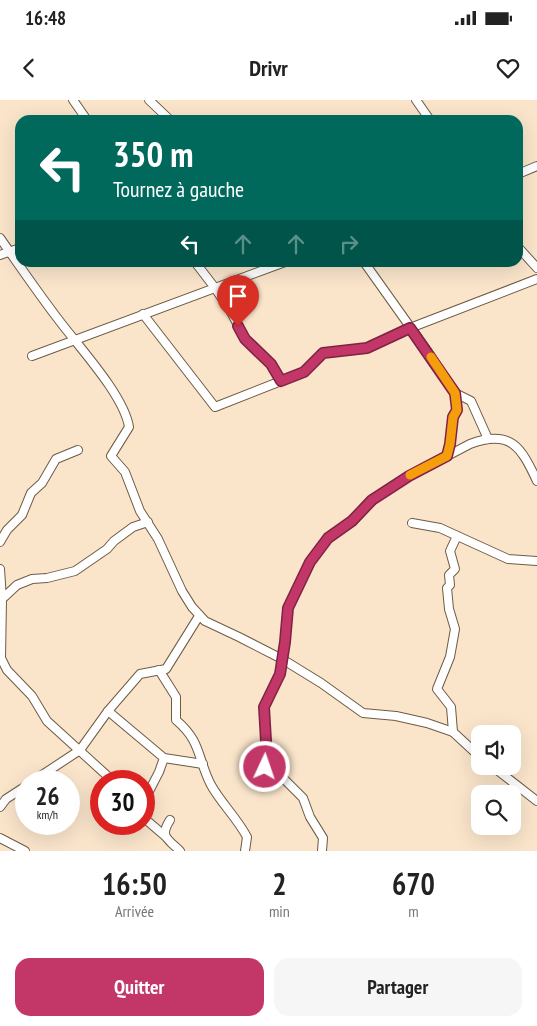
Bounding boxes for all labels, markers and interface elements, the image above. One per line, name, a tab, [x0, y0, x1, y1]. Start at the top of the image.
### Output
text: 16:48	[25, 6, 66, 30]
icon: back	[15, 54, 43, 82]
text: Drivr	[249, 54, 288, 82]
icon: heart	[494, 54, 522, 82]
text: 350 m	[113, 131, 194, 177]
icon: left	[30, 135, 95, 200]
text: Tournez à gauche	[113, 175, 244, 203]
icon: left	[176, 230, 204, 258]
icon: ahead	[229, 230, 257, 258]
icon: ahead	[282, 230, 310, 258]
icon: right	[335, 230, 363, 258]
pin	[217, 275, 259, 326]
icon: arrive	[224, 282, 252, 310]
map controls	[471, 725, 521, 835]
button: sound	[471, 725, 521, 775]
position arrow	[238, 740, 290, 792]
speed limit sign: 30	[90, 770, 155, 835]
text: 26	[36, 780, 59, 812]
button: search	[471, 785, 521, 835]
text: km/h	[37, 807, 58, 822]
text: 16:50	[102, 864, 167, 903]
text: 2	[272, 864, 287, 903]
text: 670	[392, 864, 435, 903]
text: Arrivée	[115, 901, 154, 921]
text: min	[269, 901, 290, 921]
text: m	[408, 901, 419, 921]
button: Quitter	[15, 958, 264, 1016]
button: Partager	[274, 958, 522, 1016]

